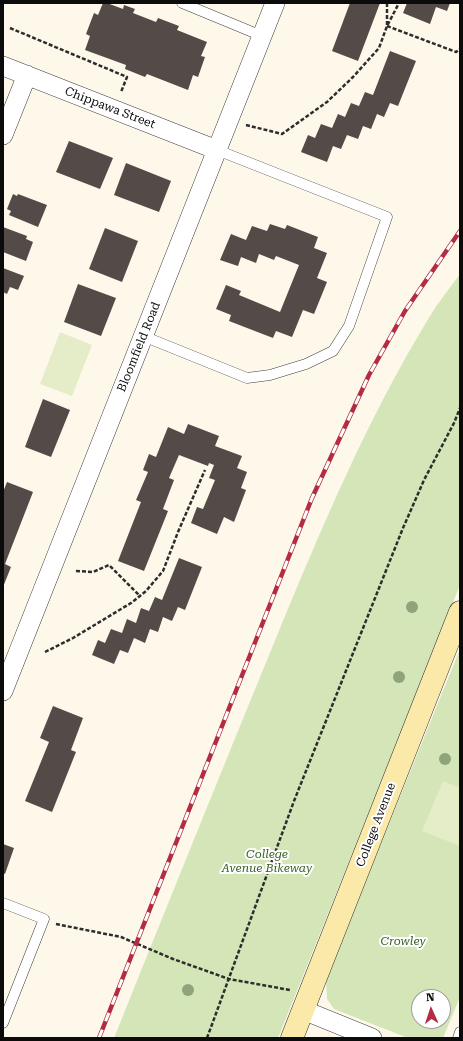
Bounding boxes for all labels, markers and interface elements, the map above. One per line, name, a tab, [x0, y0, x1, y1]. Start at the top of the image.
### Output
street label: Chippawa Street	[63, 84, 157, 132]
street label: Bloomfield Road	[114, 300, 164, 394]
street label: College Avenue	[353, 781, 399, 869]
park label: College Avenue Bikeway	[222, 847, 312, 875]
park label: Crowley	[380, 934, 426, 948]
north arrow	[411, 989, 451, 1029]
text: N	[426, 991, 435, 1004]

